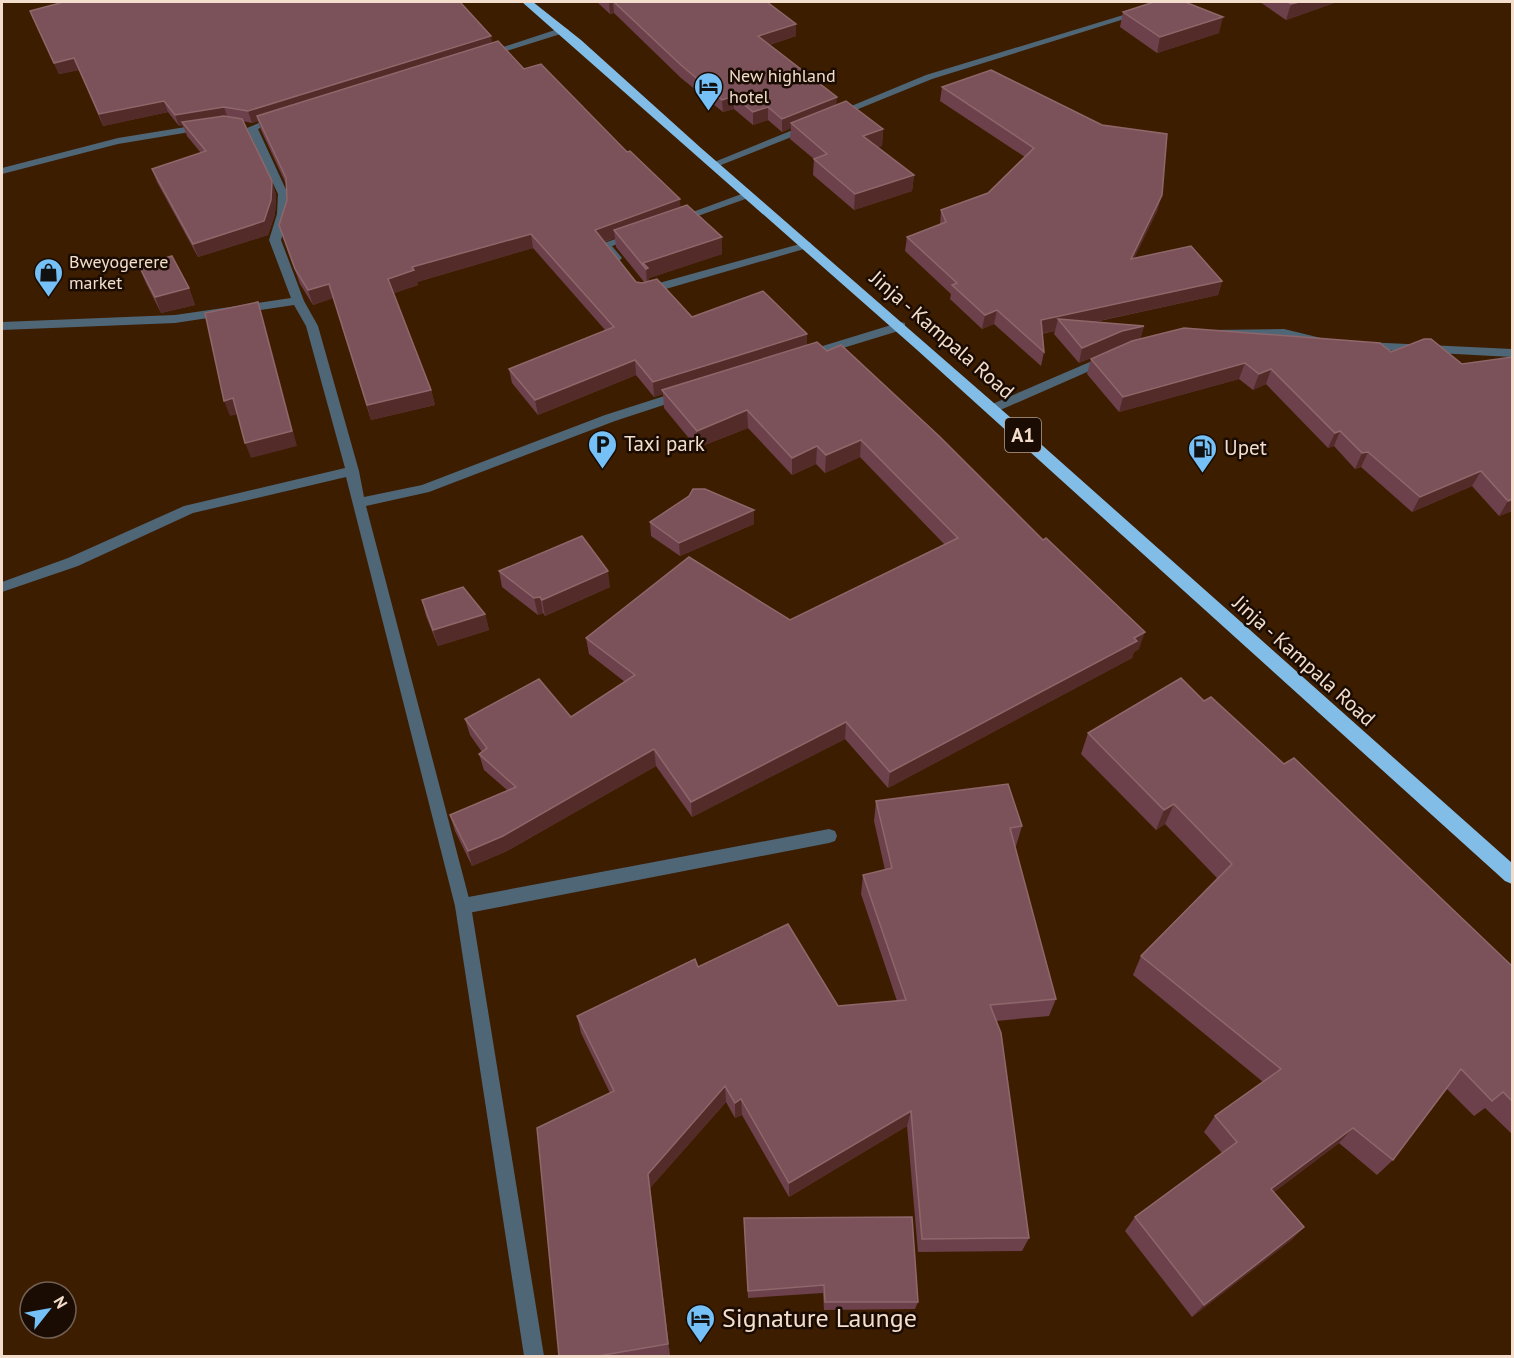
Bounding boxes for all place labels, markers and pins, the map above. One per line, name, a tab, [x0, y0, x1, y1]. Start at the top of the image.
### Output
place label: New highland hotel	[729, 64, 836, 108]
hotel icon: New highland hotel	[692, 70, 724, 112]
place label: Bweyogerere market	[69, 250, 168, 294]
shop icon: Bweyogerere market	[32, 256, 64, 298]
parking icon: Taxi park	[587, 428, 619, 470]
place label: Taxi park	[624, 430, 705, 457]
fuel station icon: Upet	[1187, 432, 1219, 474]
place label: Upet	[1224, 434, 1267, 461]
place label: Signature Launge	[722, 1301, 917, 1334]
hotel icon: Signature Launge	[685, 1302, 717, 1344]

